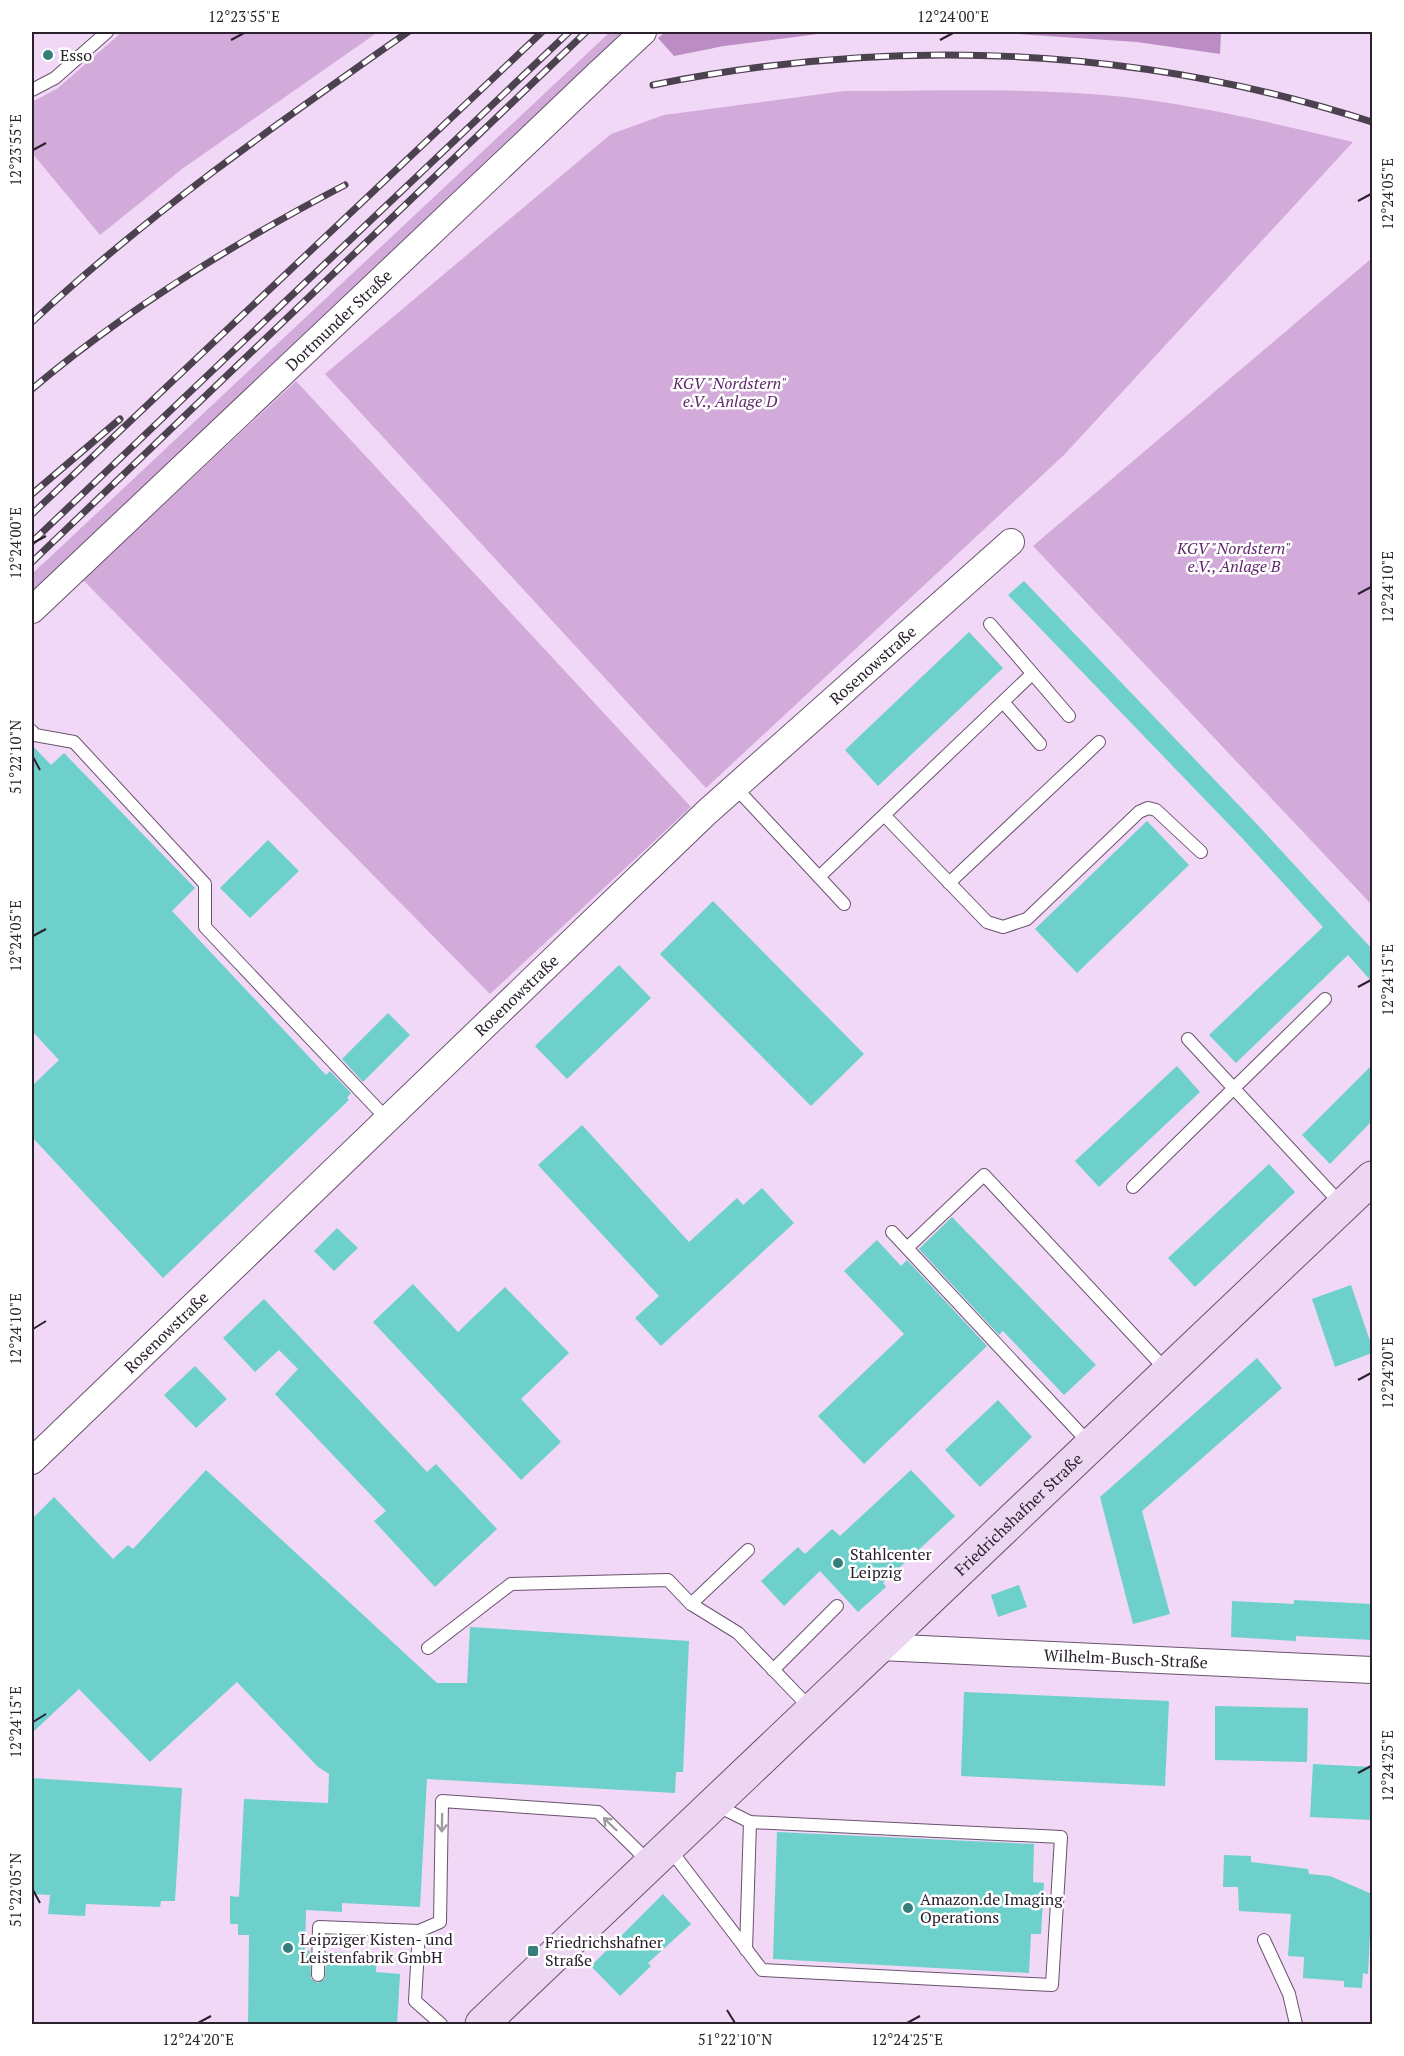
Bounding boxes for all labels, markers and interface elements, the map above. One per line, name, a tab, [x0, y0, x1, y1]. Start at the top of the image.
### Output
text: 12°23'55"E	[208, 6, 280, 26]
text: 12°24'00"E	[917, 6, 989, 26]
place label: Esso	[60, 44, 92, 66]
marker: Esso	[41, 48, 55, 62]
text: 12°23'55"E	[5, 114, 25, 186]
text: 12°24'05"E	[1377, 158, 1397, 230]
street label: Dortmunder Straße	[281, 264, 397, 376]
park label: KGV "Nordstern" e.V., Anlage D	[672, 372, 787, 412]
text: 12°24'00"E	[5, 507, 25, 579]
park label: KGV "Nordstern" e.V., Anlage B	[1176, 537, 1291, 577]
text: 12°24'10"E	[1377, 551, 1397, 623]
street label: Rosenowstraße	[825, 620, 921, 709]
text: 51°22'10"N	[5, 720, 25, 794]
text: 12°24'05"E	[5, 900, 25, 972]
text: 12°24'15"E	[1377, 944, 1397, 1016]
street label: Rosenowstraße	[470, 950, 563, 1041]
street label: Rosenowstraße	[119, 1286, 213, 1378]
text: 12°24'10"E	[5, 1293, 25, 1365]
text: 12°24'20"E	[1377, 1337, 1397, 1409]
street label: Friedrichshafner Straße	[949, 1448, 1087, 1580]
place label: Stahlcenter Leipzig	[850, 1543, 933, 1583]
marker: Stahlcenter Leipzig	[831, 1556, 845, 1570]
street label: Wilhelm-Busch-Straße	[1043, 1644, 1208, 1673]
text: 12°24'15"E	[5, 1686, 25, 1758]
text: 12°24'25"E	[1377, 1730, 1397, 1802]
one-way arrow	[436, 1812, 448, 1832]
one-way arrow	[602, 1817, 617, 1831]
text: 51°22'05"N	[5, 1853, 25, 1927]
place label: Amazon.de Imaging Operations	[920, 1888, 1063, 1928]
marker: Amazon.de Imaging Operations	[901, 1901, 915, 1915]
place label: Leipziger Kisten- und Leistenfabrik GmbH	[300, 1928, 453, 1968]
place label: Friedrichshafner Straße	[545, 1931, 664, 1971]
marker: Leipziger Kisten- und Leistenfabrik GmbH	[281, 1941, 295, 1955]
marker: Friedrichshafner Straße	[526, 1944, 540, 1958]
text: 12°24'20"E	[162, 2029, 234, 2049]
text: 51°22'10"N	[698, 2029, 772, 2049]
text: 12°24'25"E	[871, 2029, 943, 2049]

